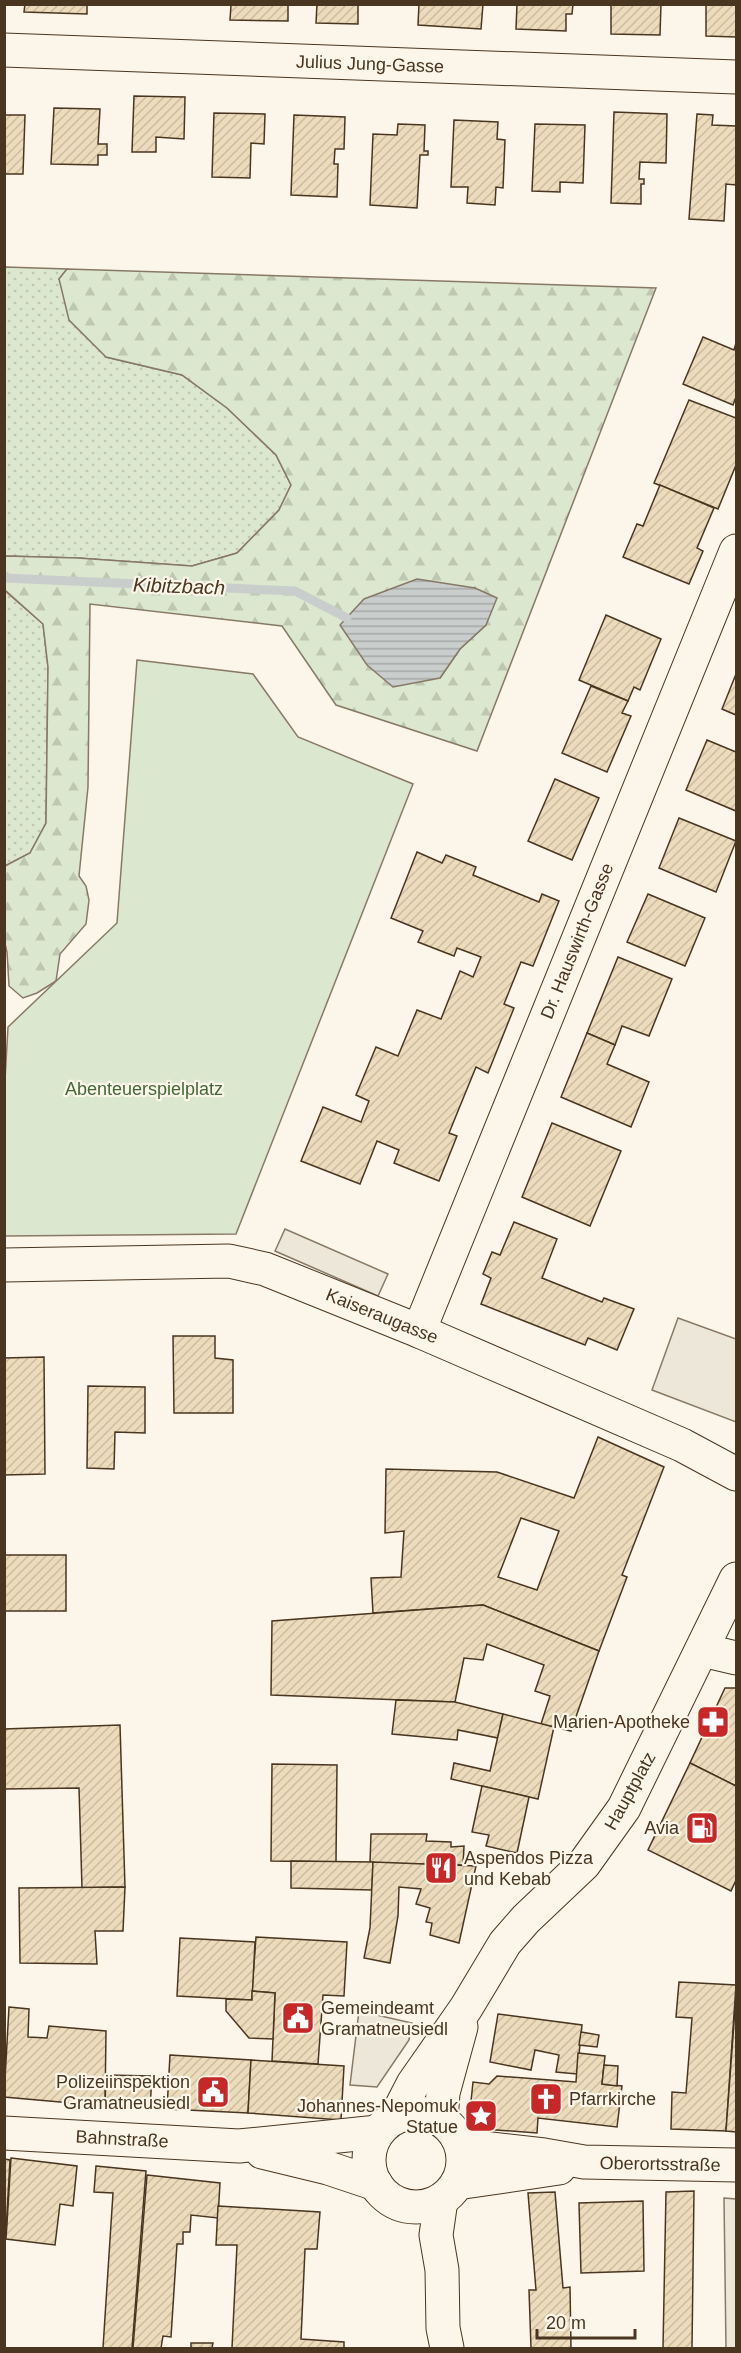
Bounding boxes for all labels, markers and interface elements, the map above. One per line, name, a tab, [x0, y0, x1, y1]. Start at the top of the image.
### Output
street label: Julius Jung-Gasse	[296, 51, 444, 77]
water label: Kibitzbach	[133, 573, 225, 599]
street label: Dr. Hauswirth-Gasse	[537, 860, 617, 1022]
park label: Abenteuerspielplatz	[65, 1079, 223, 1099]
street label: Kaiseraugasse	[323, 1284, 441, 1348]
pharmacy icon: Marien-Apotheke	[695, 1704, 731, 1740]
place label: Marien-Apotheke	[553, 1712, 690, 1732]
street label: Hauptplatz	[600, 1749, 660, 1833]
fuel station icon: Avia	[684, 1810, 720, 1846]
place label: Avia	[644, 1818, 680, 1838]
place label: Aspendos Pizza und Kebab	[464, 1848, 594, 1889]
restaurant icon: Aspendos Pizza und Kebab	[423, 1850, 459, 1886]
place label: Gemeindeamt Gramatneusiedl	[321, 1998, 448, 2039]
public building icon: Gemeindeamt Gramatneusiedl	[280, 2000, 316, 2036]
place label: Polizeiinspektion Gramatneusiedl	[56, 2072, 190, 2113]
public building icon: Polizeiinspektion Gramatneusiedl	[195, 2074, 231, 2110]
church icon: Pfarrkirche	[528, 2081, 564, 2117]
place label: Pfarrkirche	[569, 2089, 656, 2109]
place label: Johannes-Nepomuk Statue	[297, 2096, 459, 2137]
place icon: Johannes-Nepomuk Statue	[463, 2098, 499, 2134]
street label: Bahnstraße	[75, 2127, 169, 2151]
street label: Oberortsstraße	[599, 2153, 721, 2175]
scale bar	[537, 2302, 634, 2340]
text: 20 m	[546, 2313, 586, 2333]

